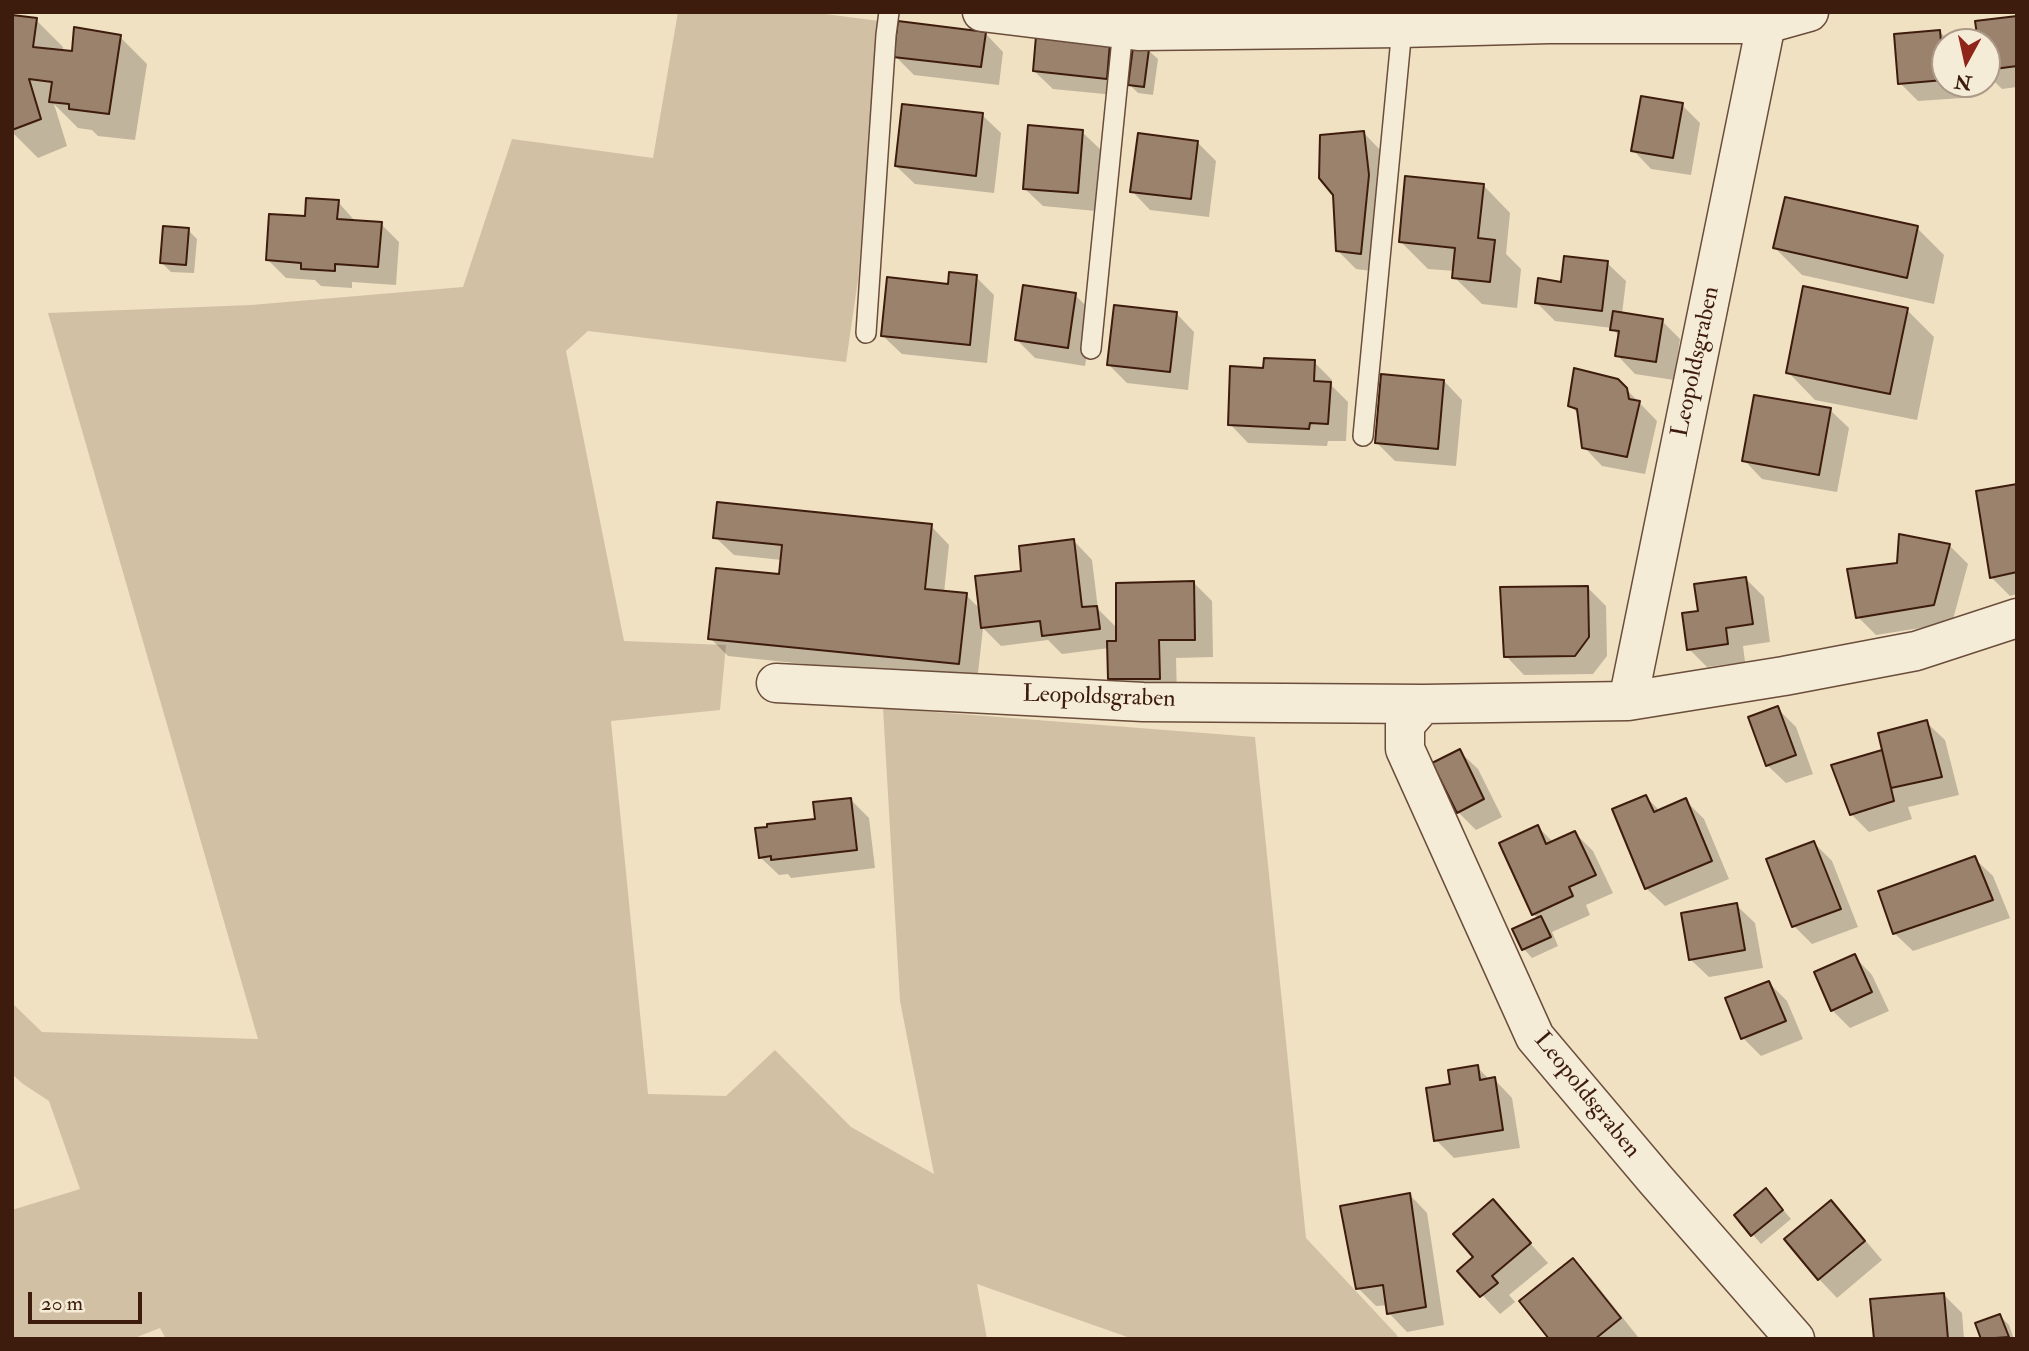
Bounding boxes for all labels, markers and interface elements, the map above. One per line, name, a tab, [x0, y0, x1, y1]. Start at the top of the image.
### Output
north arrow	[1931, 28, 2001, 98]
text: N	[1953, 69, 1973, 95]
street label: Leopoldsgraben	[1667, 284, 1727, 440]
street label: Leopoldsgraben	[1022, 681, 1176, 715]
street label: Leopoldsgraben	[1527, 1027, 1645, 1165]
scale bar	[32, 1278, 145, 1322]
text: 20 m	[41, 1290, 83, 1317]

